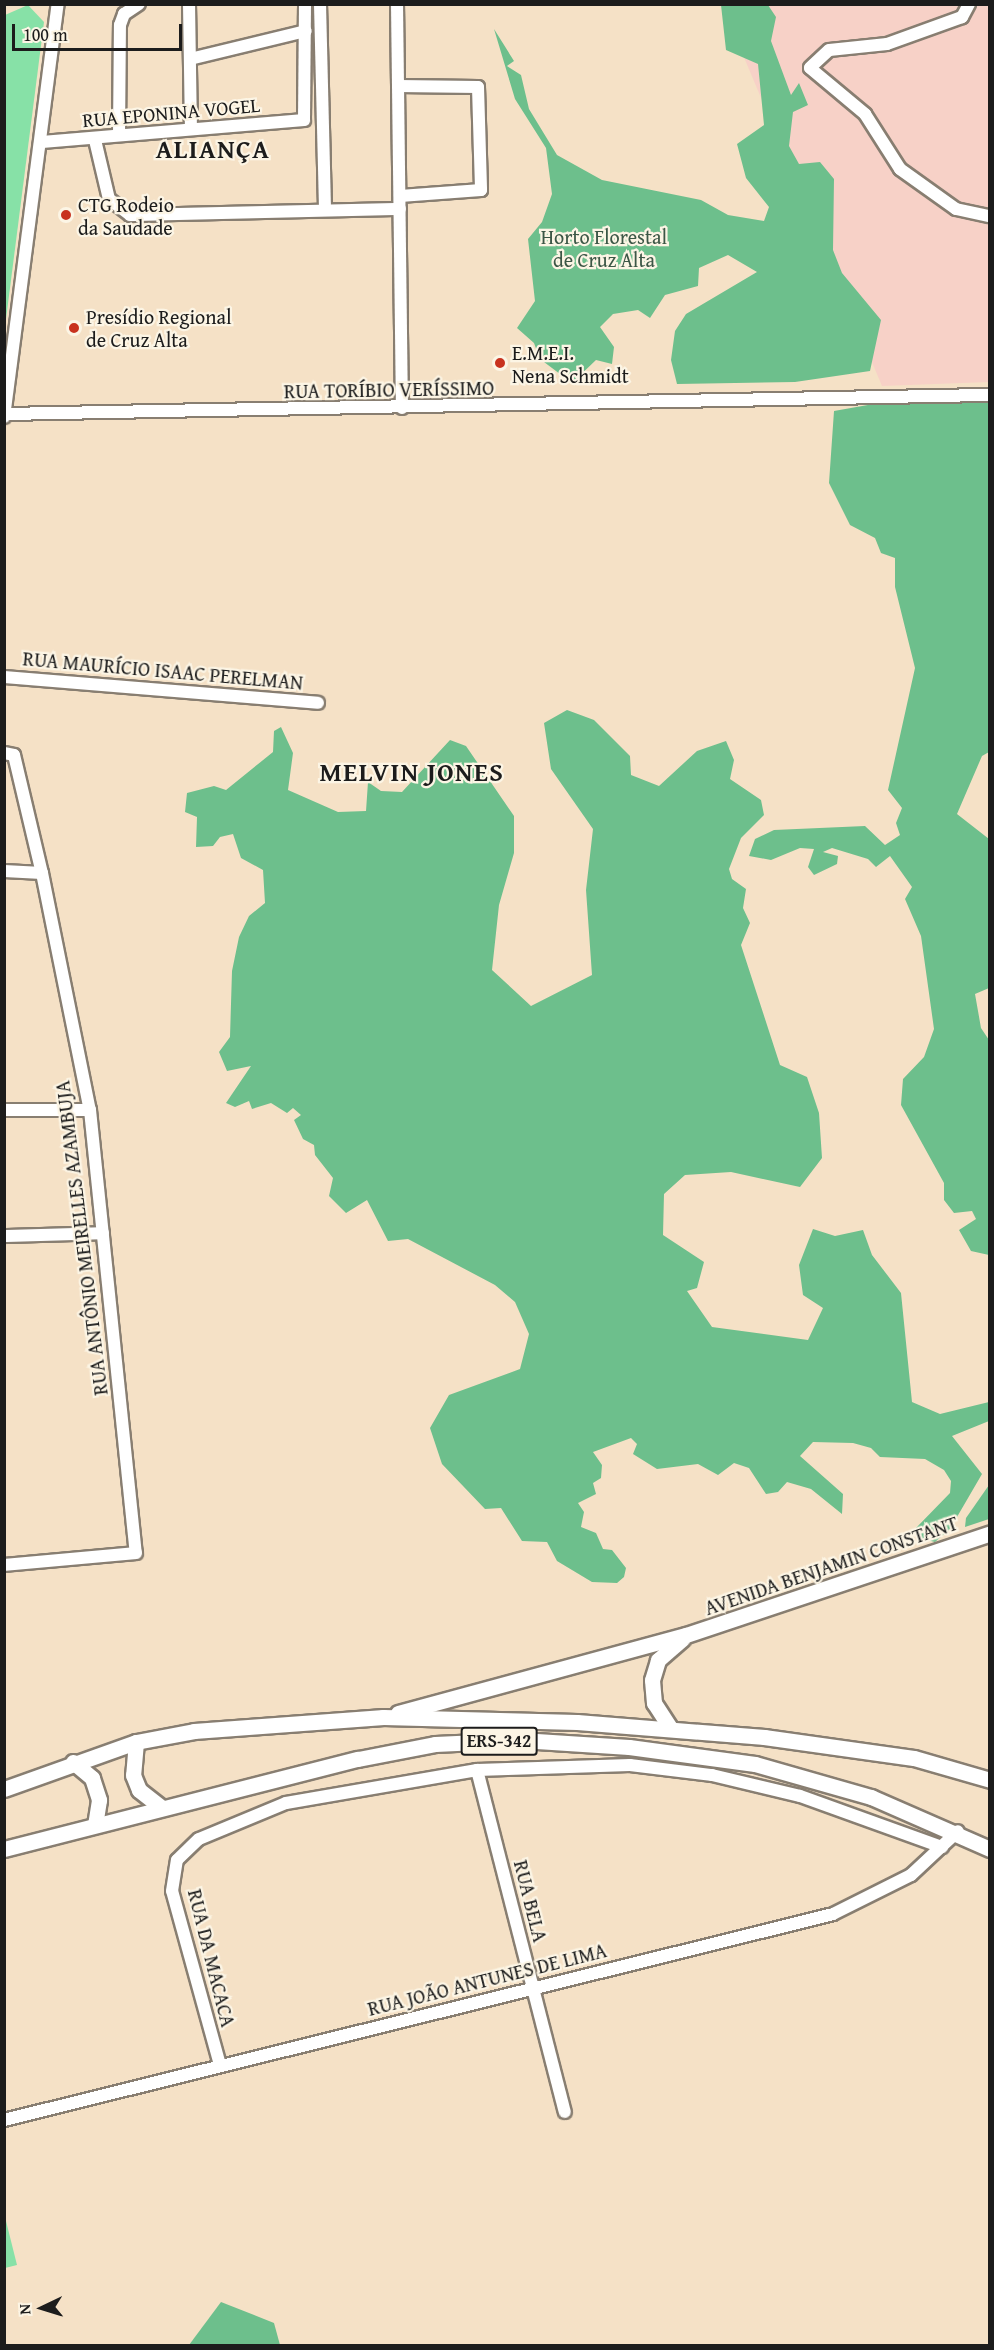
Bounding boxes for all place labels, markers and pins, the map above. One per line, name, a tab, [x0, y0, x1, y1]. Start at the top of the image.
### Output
place label: CTG Rodeio da Saudade	[78, 192, 174, 239]
marker: CTG Rodeio da Saudade	[59, 208, 73, 222]
place label: Presídio Regional de Cruz Alta	[86, 304, 231, 351]
marker: Presídio Regional de Cruz Alta	[67, 321, 81, 335]
place label: E.M.E.I. Nena Schmidt	[512, 340, 629, 387]
marker: E.M.E.I. Nena Schmidt	[493, 356, 507, 370]

